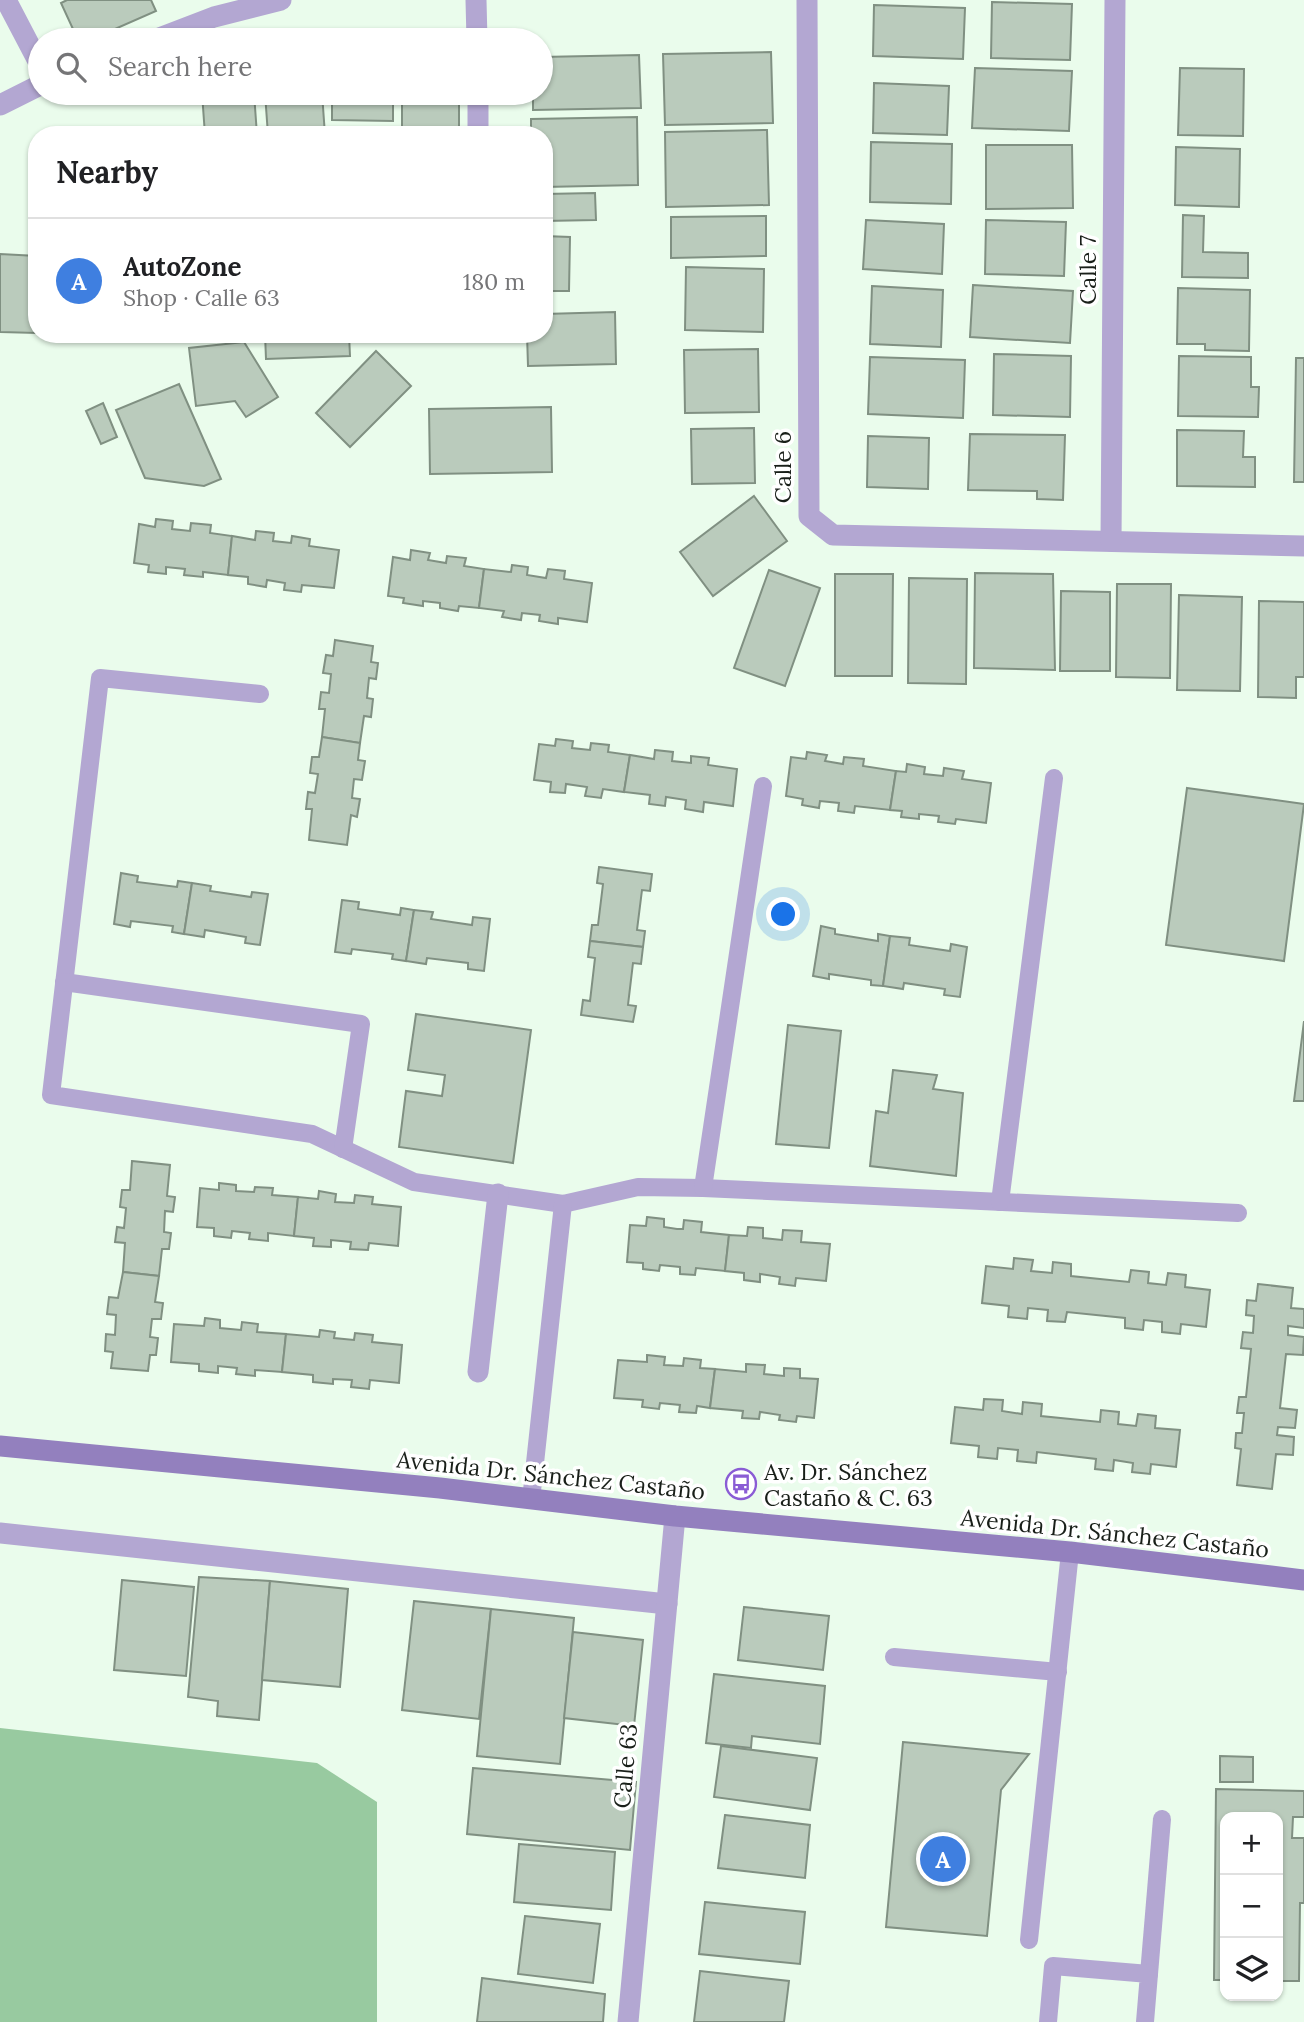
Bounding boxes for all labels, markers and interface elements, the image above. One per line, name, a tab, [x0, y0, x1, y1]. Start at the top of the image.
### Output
search box	[28, 28, 553, 105]
icon: search	[52, 48, 90, 86]
text: Search here	[108, 50, 252, 83]
text: Nearby	[56, 153, 158, 191]
street label: Calle 7	[1073, 235, 1102, 305]
text: AutoZone	[123, 250, 242, 283]
text: A	[71, 267, 87, 296]
text: 180 m	[463, 267, 525, 296]
text: Shop · Calle 63	[123, 283, 280, 312]
street label: Calle 6	[768, 431, 797, 503]
your location	[766, 897, 800, 931]
street label: Avenida Dr. Sánchez Castaño	[394, 1444, 707, 1506]
place label: Av. Dr. Sánchez Castaño & C. 63	[763, 1457, 933, 1512]
bus stop icon: Av. Dr. Sánchez Castaño & C. 63	[724, 1467, 758, 1501]
street label: Avenida Dr. Sánchez Castaño	[958, 1502, 1271, 1564]
street label: Calle 63	[607, 1722, 643, 1810]
map controls	[1220, 1812, 1283, 2001]
button: +	[1220, 1812, 1283, 1875]
pin: A	[920, 1833, 966, 1885]
button: −	[1220, 1875, 1283, 1938]
button: layers	[1220, 1938, 1283, 2001]

